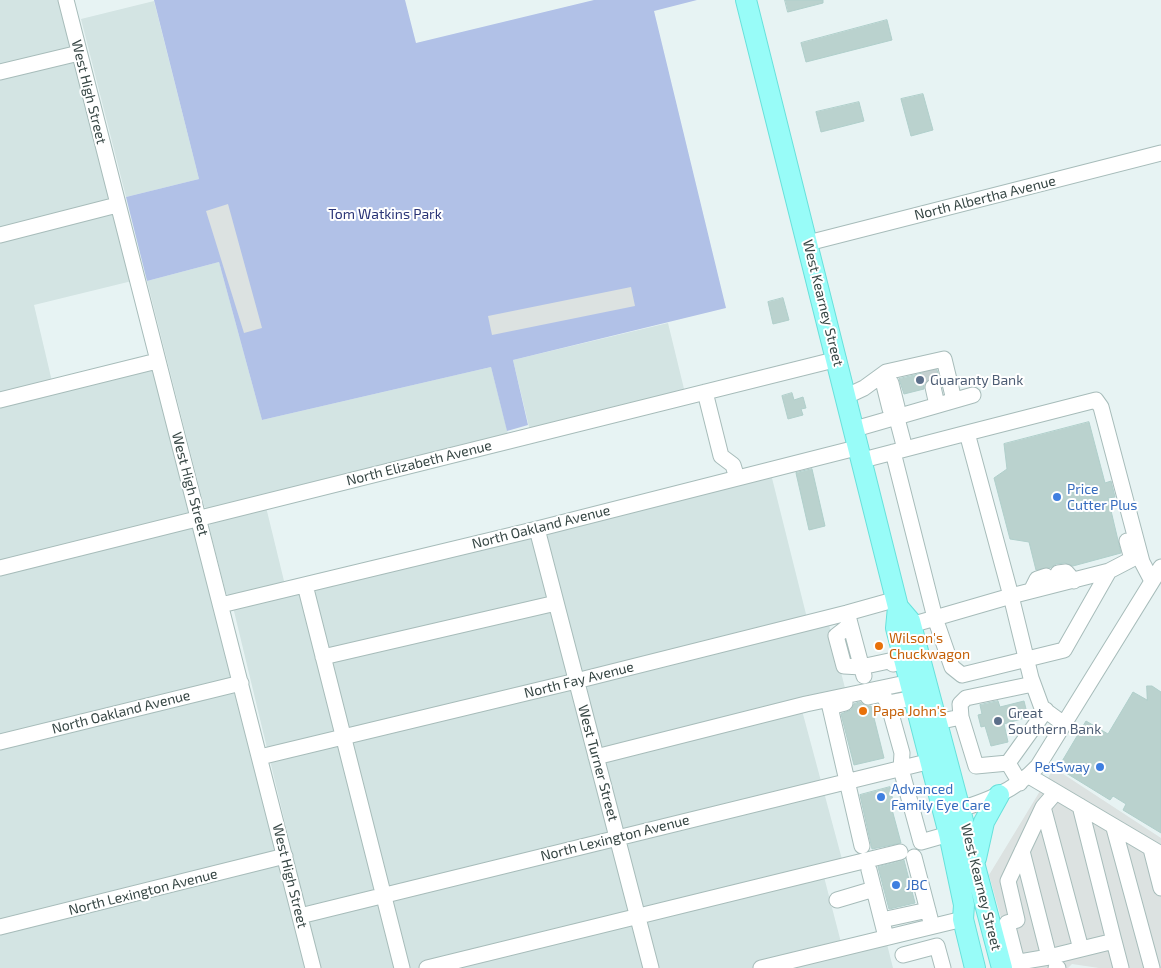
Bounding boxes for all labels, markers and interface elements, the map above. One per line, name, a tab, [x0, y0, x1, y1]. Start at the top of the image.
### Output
street label: West High Street	[68, 38, 110, 146]
street label: North Albertha Avenue	[913, 172, 1057, 224]
park label: Tom Watkins Park	[328, 206, 442, 222]
street label: West Kearney Street	[799, 238, 847, 368]
place label: Guaranty Bank	[930, 372, 1023, 388]
marker: Guaranty Bank	[914, 374, 926, 386]
street label: West High Street	[168, 430, 212, 538]
street label: North Elizabeth Avenue	[345, 437, 493, 489]
place label: Price Cutter Plus	[1067, 481, 1137, 514]
marker: Price Cutter Plus	[1051, 491, 1063, 503]
street label: North Oakland Avenue	[470, 502, 612, 552]
place label: Wilson's Chuckwagon	[889, 630, 970, 662]
marker: Wilson's Chuckwagon	[873, 640, 885, 652]
street label: North Fay Avenue	[522, 658, 636, 702]
street label: North Oakland Avenue	[50, 687, 192, 737]
street label: West Turner Street	[574, 703, 622, 823]
place label: Papa John's	[873, 703, 947, 719]
marker: Papa John's	[857, 705, 869, 717]
place label: Great Southern Bank	[1008, 705, 1101, 738]
marker: Great Southern Bank	[992, 715, 1004, 727]
place label: PetSway	[1035, 759, 1090, 775]
marker: PetSway	[1094, 761, 1106, 773]
place label: Advanced Family Eye Care	[891, 781, 990, 814]
marker: Advanced Family Eye Care	[875, 791, 887, 803]
street label: North Lexington Avenue	[539, 811, 691, 865]
street label: West High Street	[269, 822, 311, 930]
street label: West Kearney Street	[957, 822, 1005, 952]
street label: North Lexington Avenue	[67, 865, 219, 919]
place label: JBC	[906, 877, 927, 893]
marker: JBC	[890, 879, 902, 891]

